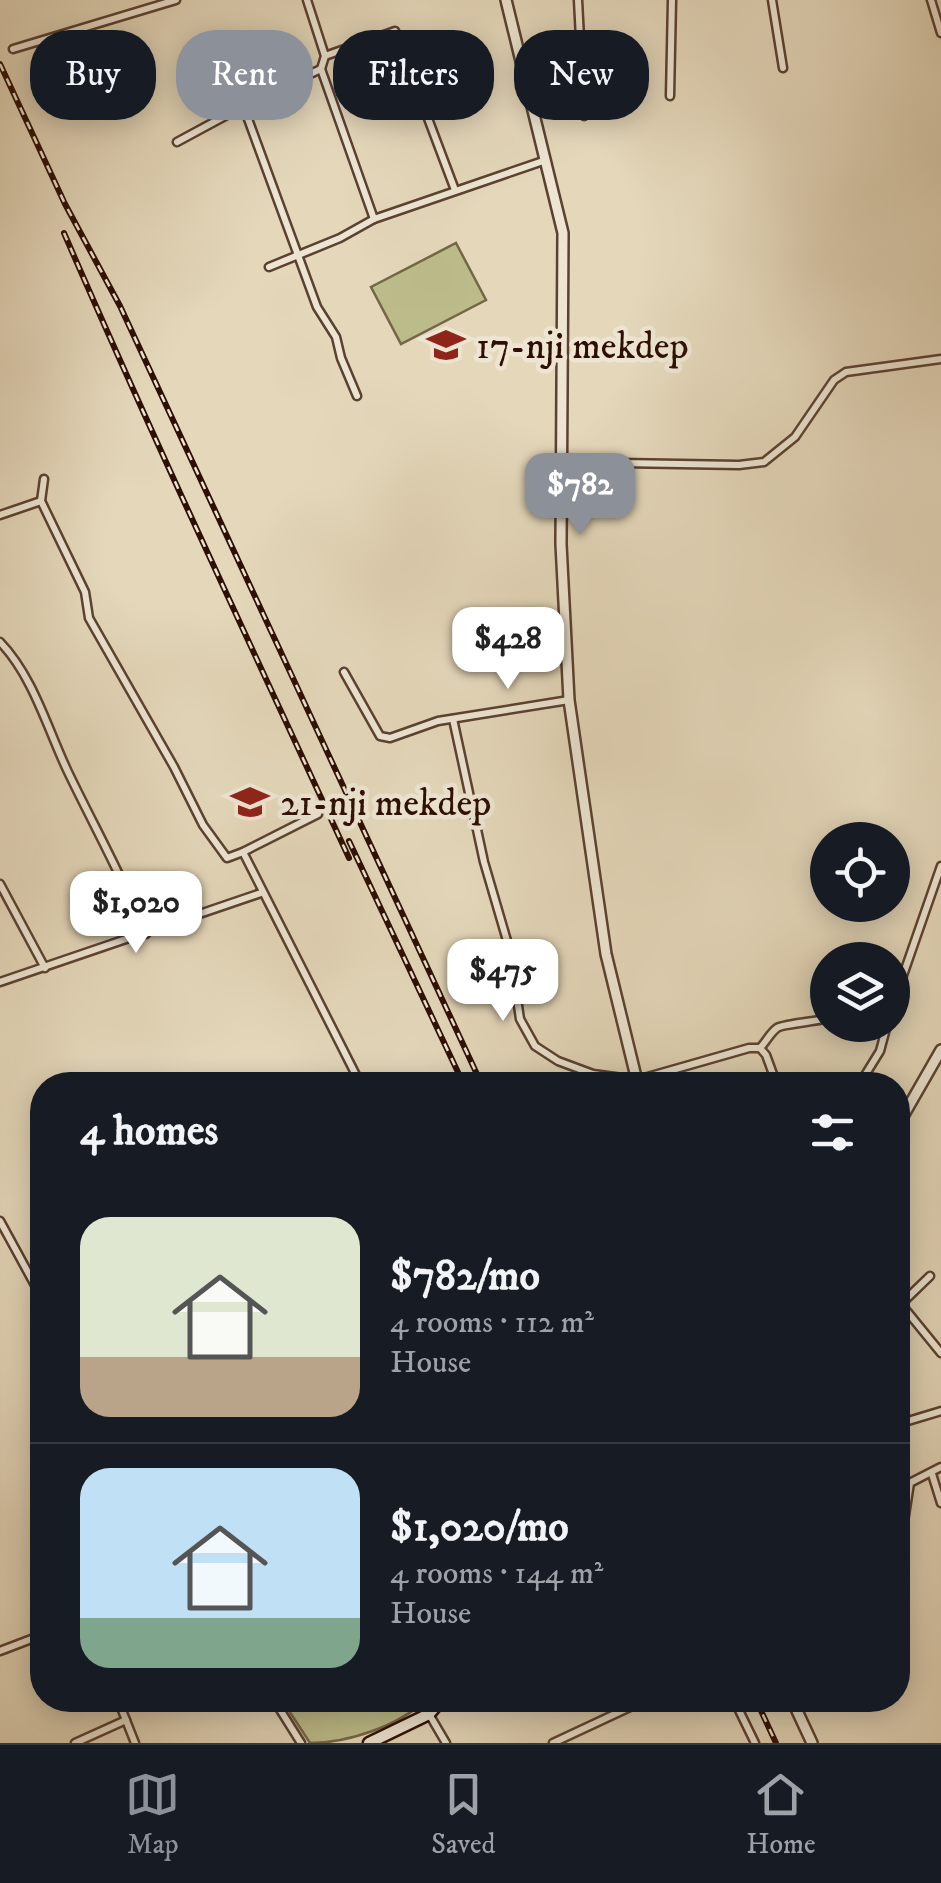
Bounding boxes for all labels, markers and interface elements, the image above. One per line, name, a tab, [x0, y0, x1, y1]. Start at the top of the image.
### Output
chip: Buy	[30, 30, 156, 120]
chip: Rent	[176, 30, 313, 120]
chip: Filters	[333, 30, 494, 120]
chip: New	[514, 30, 649, 120]
place label: 17-nji mekdep	[476, 323, 689, 371]
school or university icon: 17-nji mekdep	[425, 324, 467, 366]
pin: $782	[521, 453, 639, 538]
text: $782	[547, 465, 613, 505]
pin: $428	[449, 607, 567, 692]
text: $428	[474, 619, 542, 659]
place label: 21-nji mekdep	[280, 780, 491, 828]
school or university icon: 21-nji mekdep	[229, 781, 271, 823]
map controls	[810, 822, 910, 1042]
button: locate	[810, 822, 910, 922]
pin: $1,020	[55, 871, 217, 956]
text: $1,020	[92, 883, 180, 923]
pin: $475	[444, 939, 562, 1024]
button: layers	[810, 942, 910, 1042]
text: $475	[469, 951, 537, 991]
icon: filters	[805, 1105, 860, 1160]
text: 4 homes	[80, 1106, 218, 1158]
text: $782/mo	[390, 1251, 540, 1303]
icon: home	[160, 1257, 280, 1377]
text: 4 rooms · 112 m²	[390, 1303, 594, 1343]
text: House	[390, 1343, 471, 1383]
text: $1,020/mo	[390, 1502, 569, 1554]
icon: home	[160, 1508, 280, 1628]
text: 4 rooms · 144 m²	[390, 1554, 603, 1594]
text: House	[390, 1594, 471, 1634]
tab: Map	[125, 1767, 180, 1862]
tab: Saved	[431, 1767, 496, 1862]
tab: Home	[746, 1767, 816, 1862]

